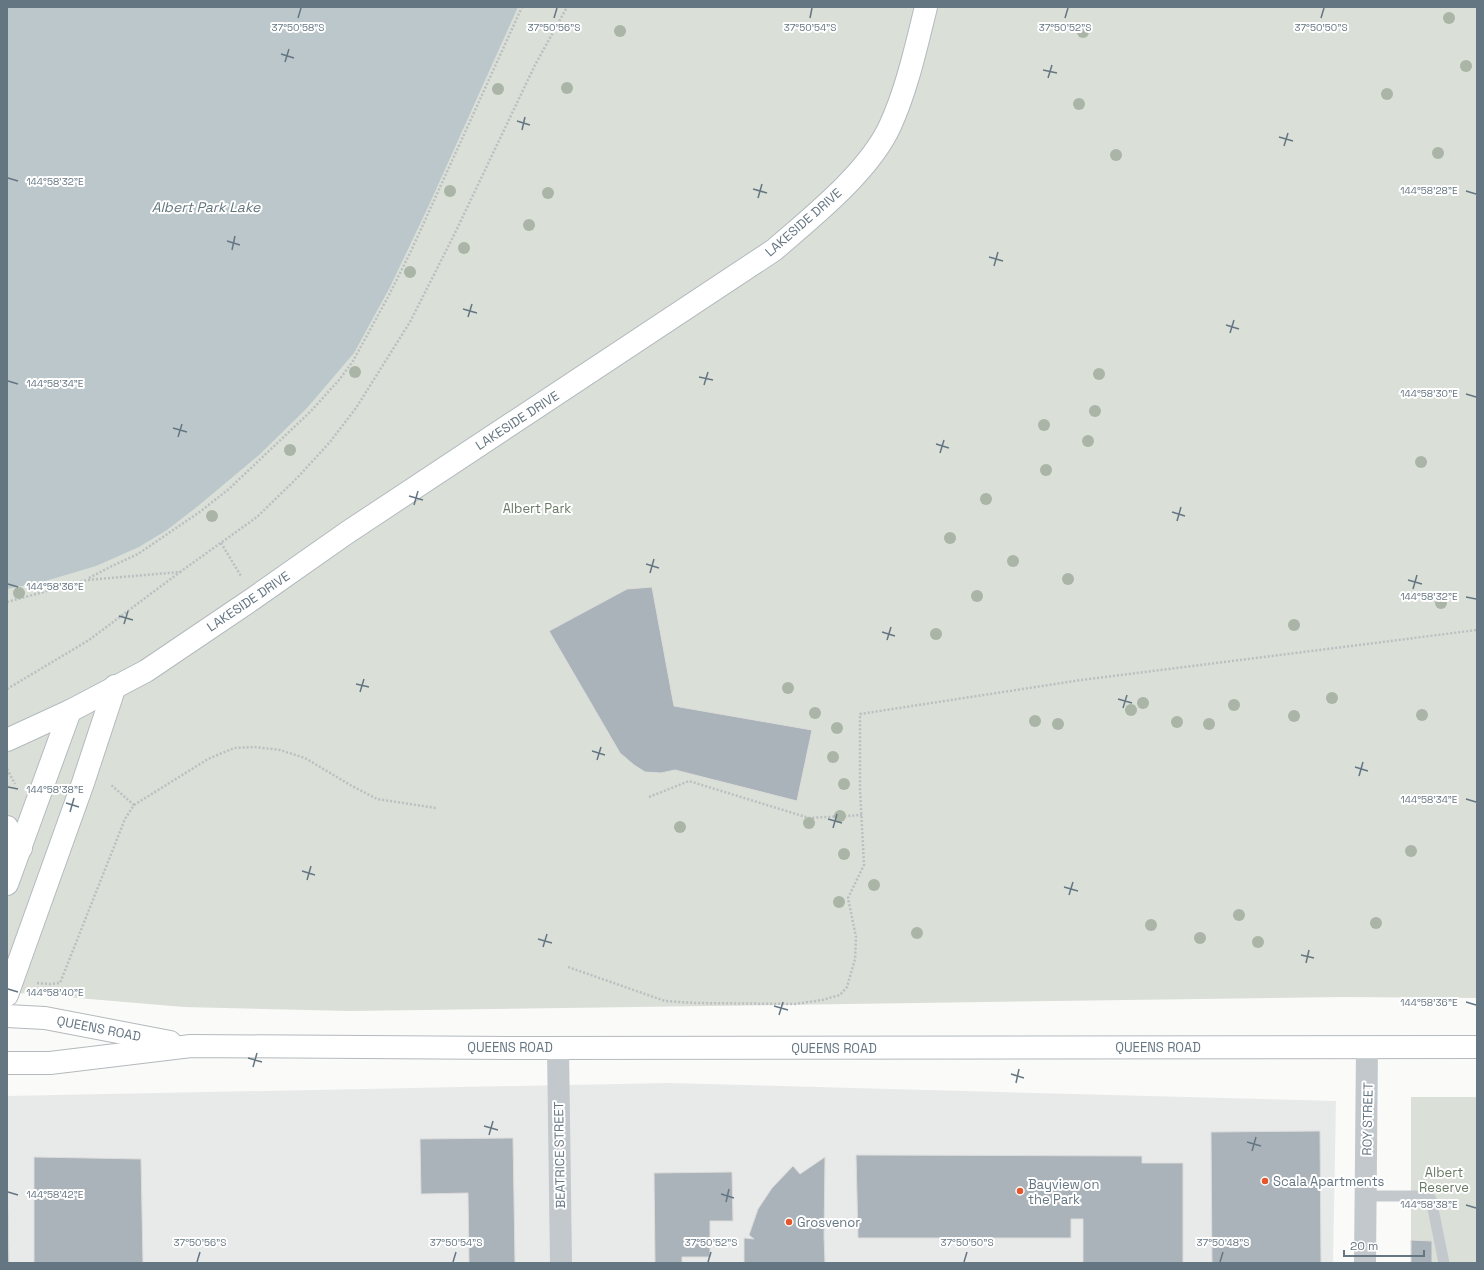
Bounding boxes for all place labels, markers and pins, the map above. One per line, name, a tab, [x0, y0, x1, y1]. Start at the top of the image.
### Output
place label: Scala Apartments	[1273, 1173, 1385, 1190]
place label: Bayview on the Park	[1028, 1176, 1099, 1208]
marker: Scala Apartments	[1260, 1176, 1270, 1186]
marker: Bayview on the Park	[1015, 1186, 1025, 1196]
place label: Grosvenor	[797, 1214, 860, 1231]
marker: Grosvenor	[784, 1217, 794, 1227]

